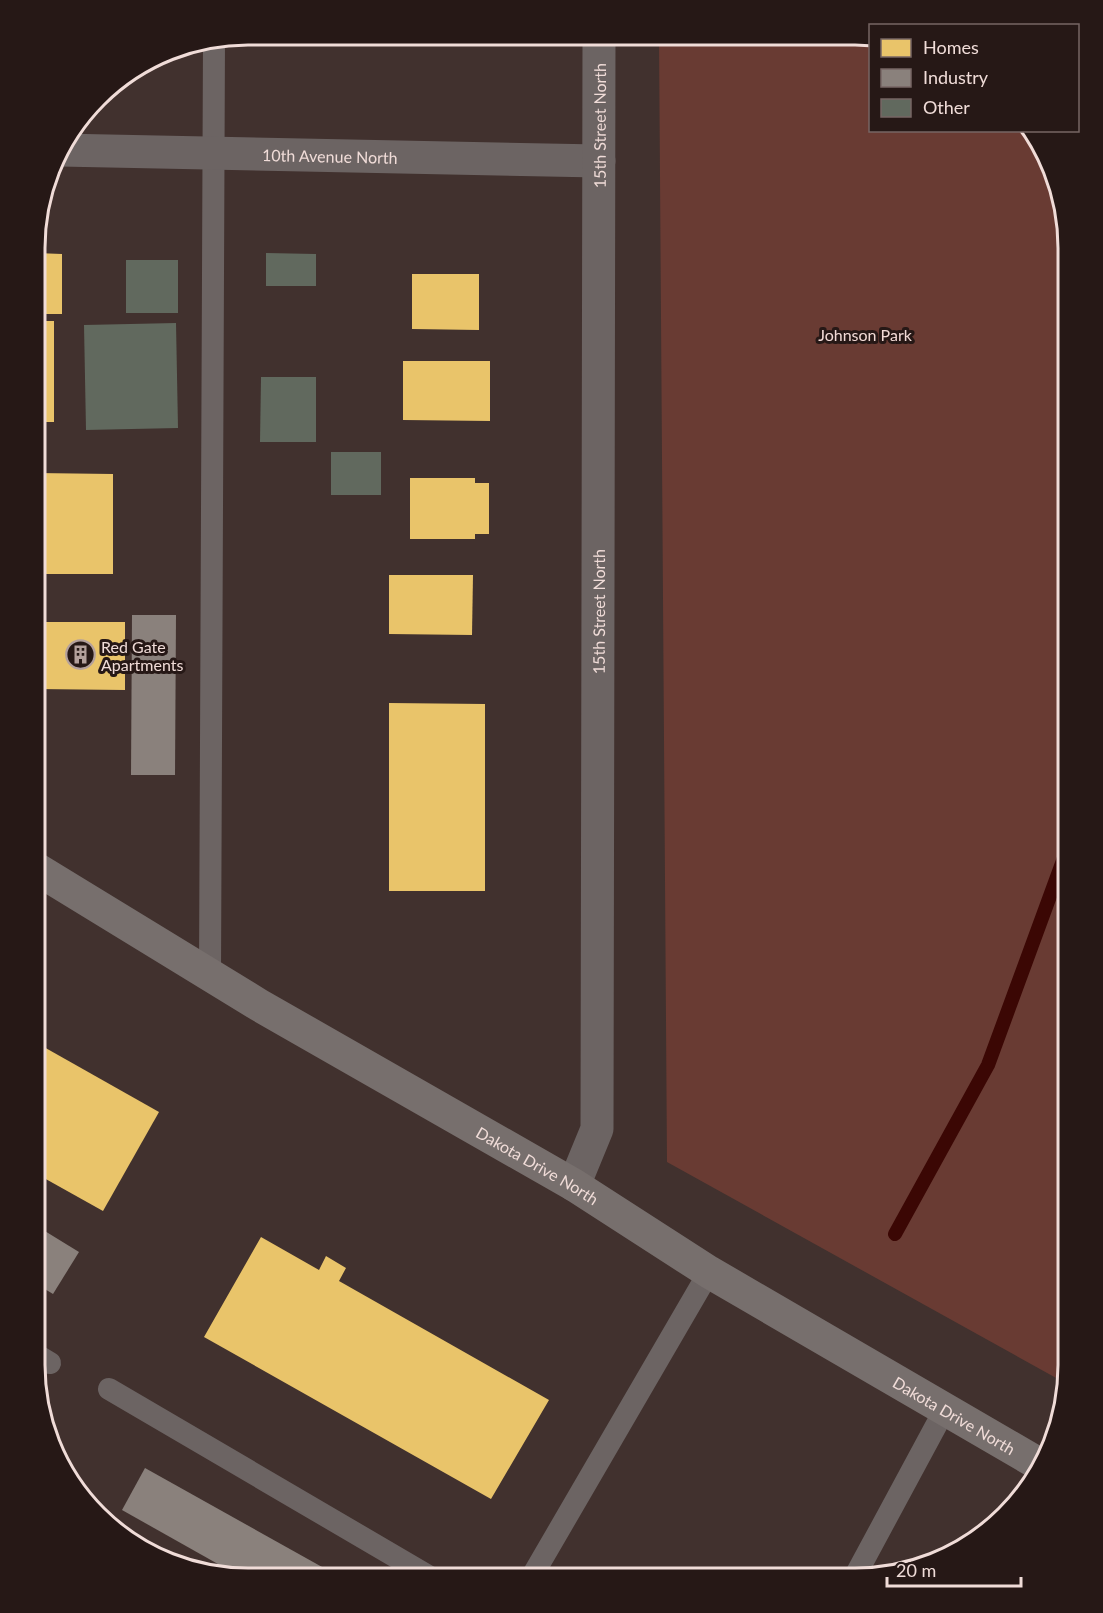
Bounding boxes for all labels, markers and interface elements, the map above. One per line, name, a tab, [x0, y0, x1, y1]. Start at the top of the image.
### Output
legend	[869, 24, 1079, 132]
text: Homes	[923, 36, 979, 58]
street label: 15th Street North	[589, 63, 608, 188]
text: Industry	[923, 66, 989, 88]
text: Other	[923, 96, 970, 118]
street label: 10th Avenue North	[262, 145, 398, 166]
park label: Johnson Park	[818, 325, 913, 344]
street label: 15th Street North	[588, 549, 608, 674]
place label: Red Gate Apartments	[101, 637, 183, 674]
building icon: Red Gate Apartments	[64, 639, 96, 671]
street label: Dakota Drive North	[473, 1122, 602, 1208]
street label: Dakota Drive North	[890, 1372, 1019, 1458]
scale bar	[887, 1550, 1020, 1588]
text: 20 m	[896, 1559, 936, 1581]

